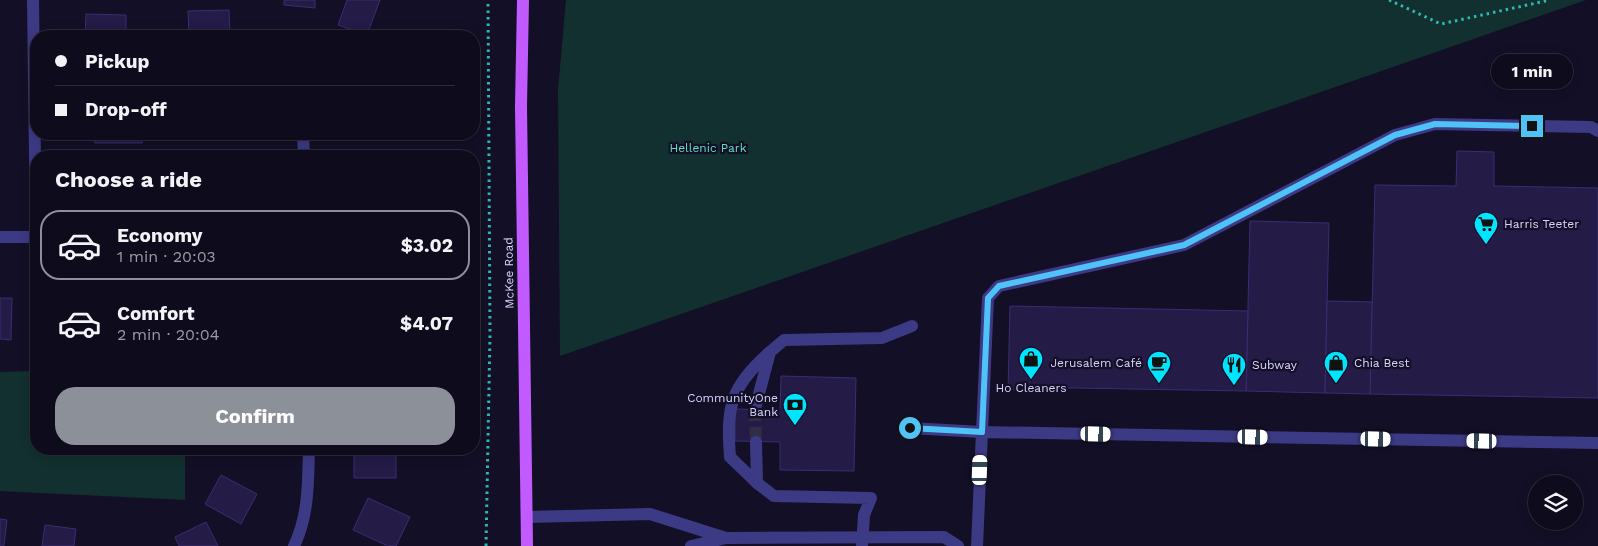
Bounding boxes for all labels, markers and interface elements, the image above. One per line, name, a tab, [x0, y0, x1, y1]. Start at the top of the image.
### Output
text: Pickup	[85, 50, 149, 73]
callout: 1 min	[1491, 54, 1573, 88]
text: 1 min	[1511, 62, 1553, 81]
text: Drop-off	[85, 98, 167, 121]
route end	[1521, 115, 1543, 137]
park label: Hellenic Park	[669, 141, 747, 155]
text: Choose a ride	[55, 167, 202, 192]
supermarket icon: Harris Teeter	[1473, 211, 1499, 245]
place label: Harris Teeter	[1504, 217, 1579, 231]
icon: car	[57, 223, 102, 268]
text: Economy	[117, 224, 202, 247]
text: $3.02	[401, 234, 453, 257]
street label: McKee Road	[501, 237, 517, 309]
text: 1 min · 20:03	[117, 247, 216, 266]
icon: car	[57, 301, 102, 346]
text: Comfort	[117, 302, 195, 325]
text: $4.07	[400, 312, 453, 335]
text: 2 min · 20:04	[117, 325, 219, 344]
shop icon: Ho Cleaners	[1018, 346, 1044, 380]
cafe icon: Jerusalem Café	[1146, 350, 1172, 384]
shop icon: Chia Best	[1323, 350, 1349, 384]
restaurant icon: Subway	[1221, 352, 1247, 386]
place label: Jerusalem Café	[1050, 356, 1142, 370]
place label: Chia Best	[1354, 356, 1410, 370]
place label: Subway	[1252, 358, 1298, 372]
place label: Ho Cleaners	[996, 381, 1066, 395]
button: Confirm	[55, 387, 455, 445]
place label: CommunityOne Bank	[687, 391, 778, 419]
bank icon: CommunityOne Bank	[782, 392, 808, 426]
route start	[899, 417, 921, 439]
car	[1080, 426, 1111, 442]
car	[1237, 429, 1268, 445]
car	[1360, 431, 1391, 447]
car	[1466, 433, 1497, 449]
car	[971, 455, 988, 485]
map controls	[1528, 475, 1583, 530]
button: layers	[1528, 475, 1583, 530]

